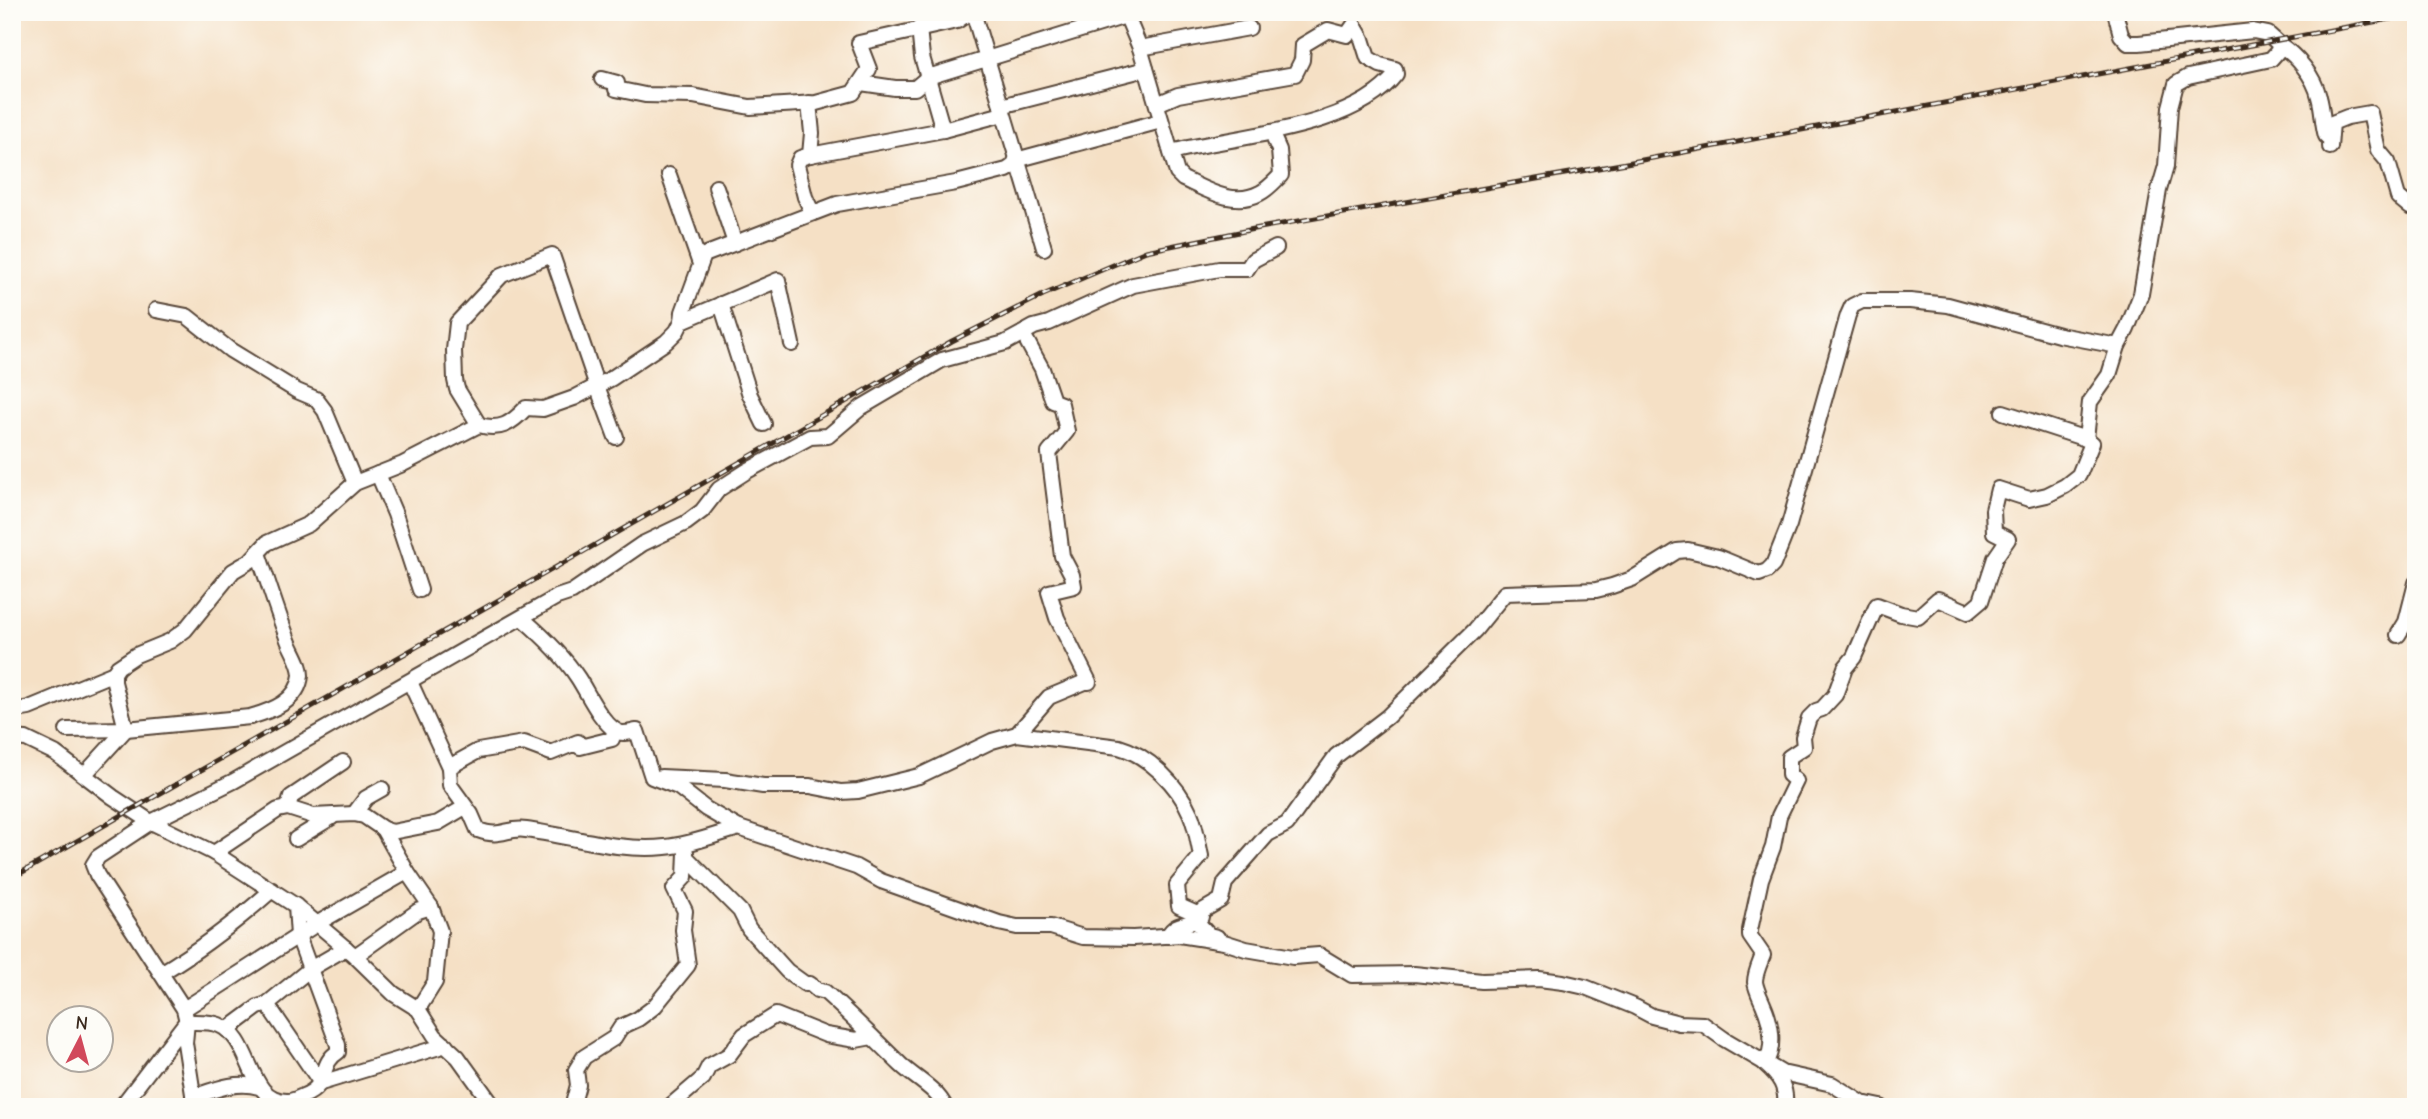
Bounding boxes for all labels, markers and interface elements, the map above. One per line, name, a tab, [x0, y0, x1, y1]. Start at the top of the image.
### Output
north arrow	[46, 1004, 116, 1074]
text: N	[74, 1012, 89, 1035]

